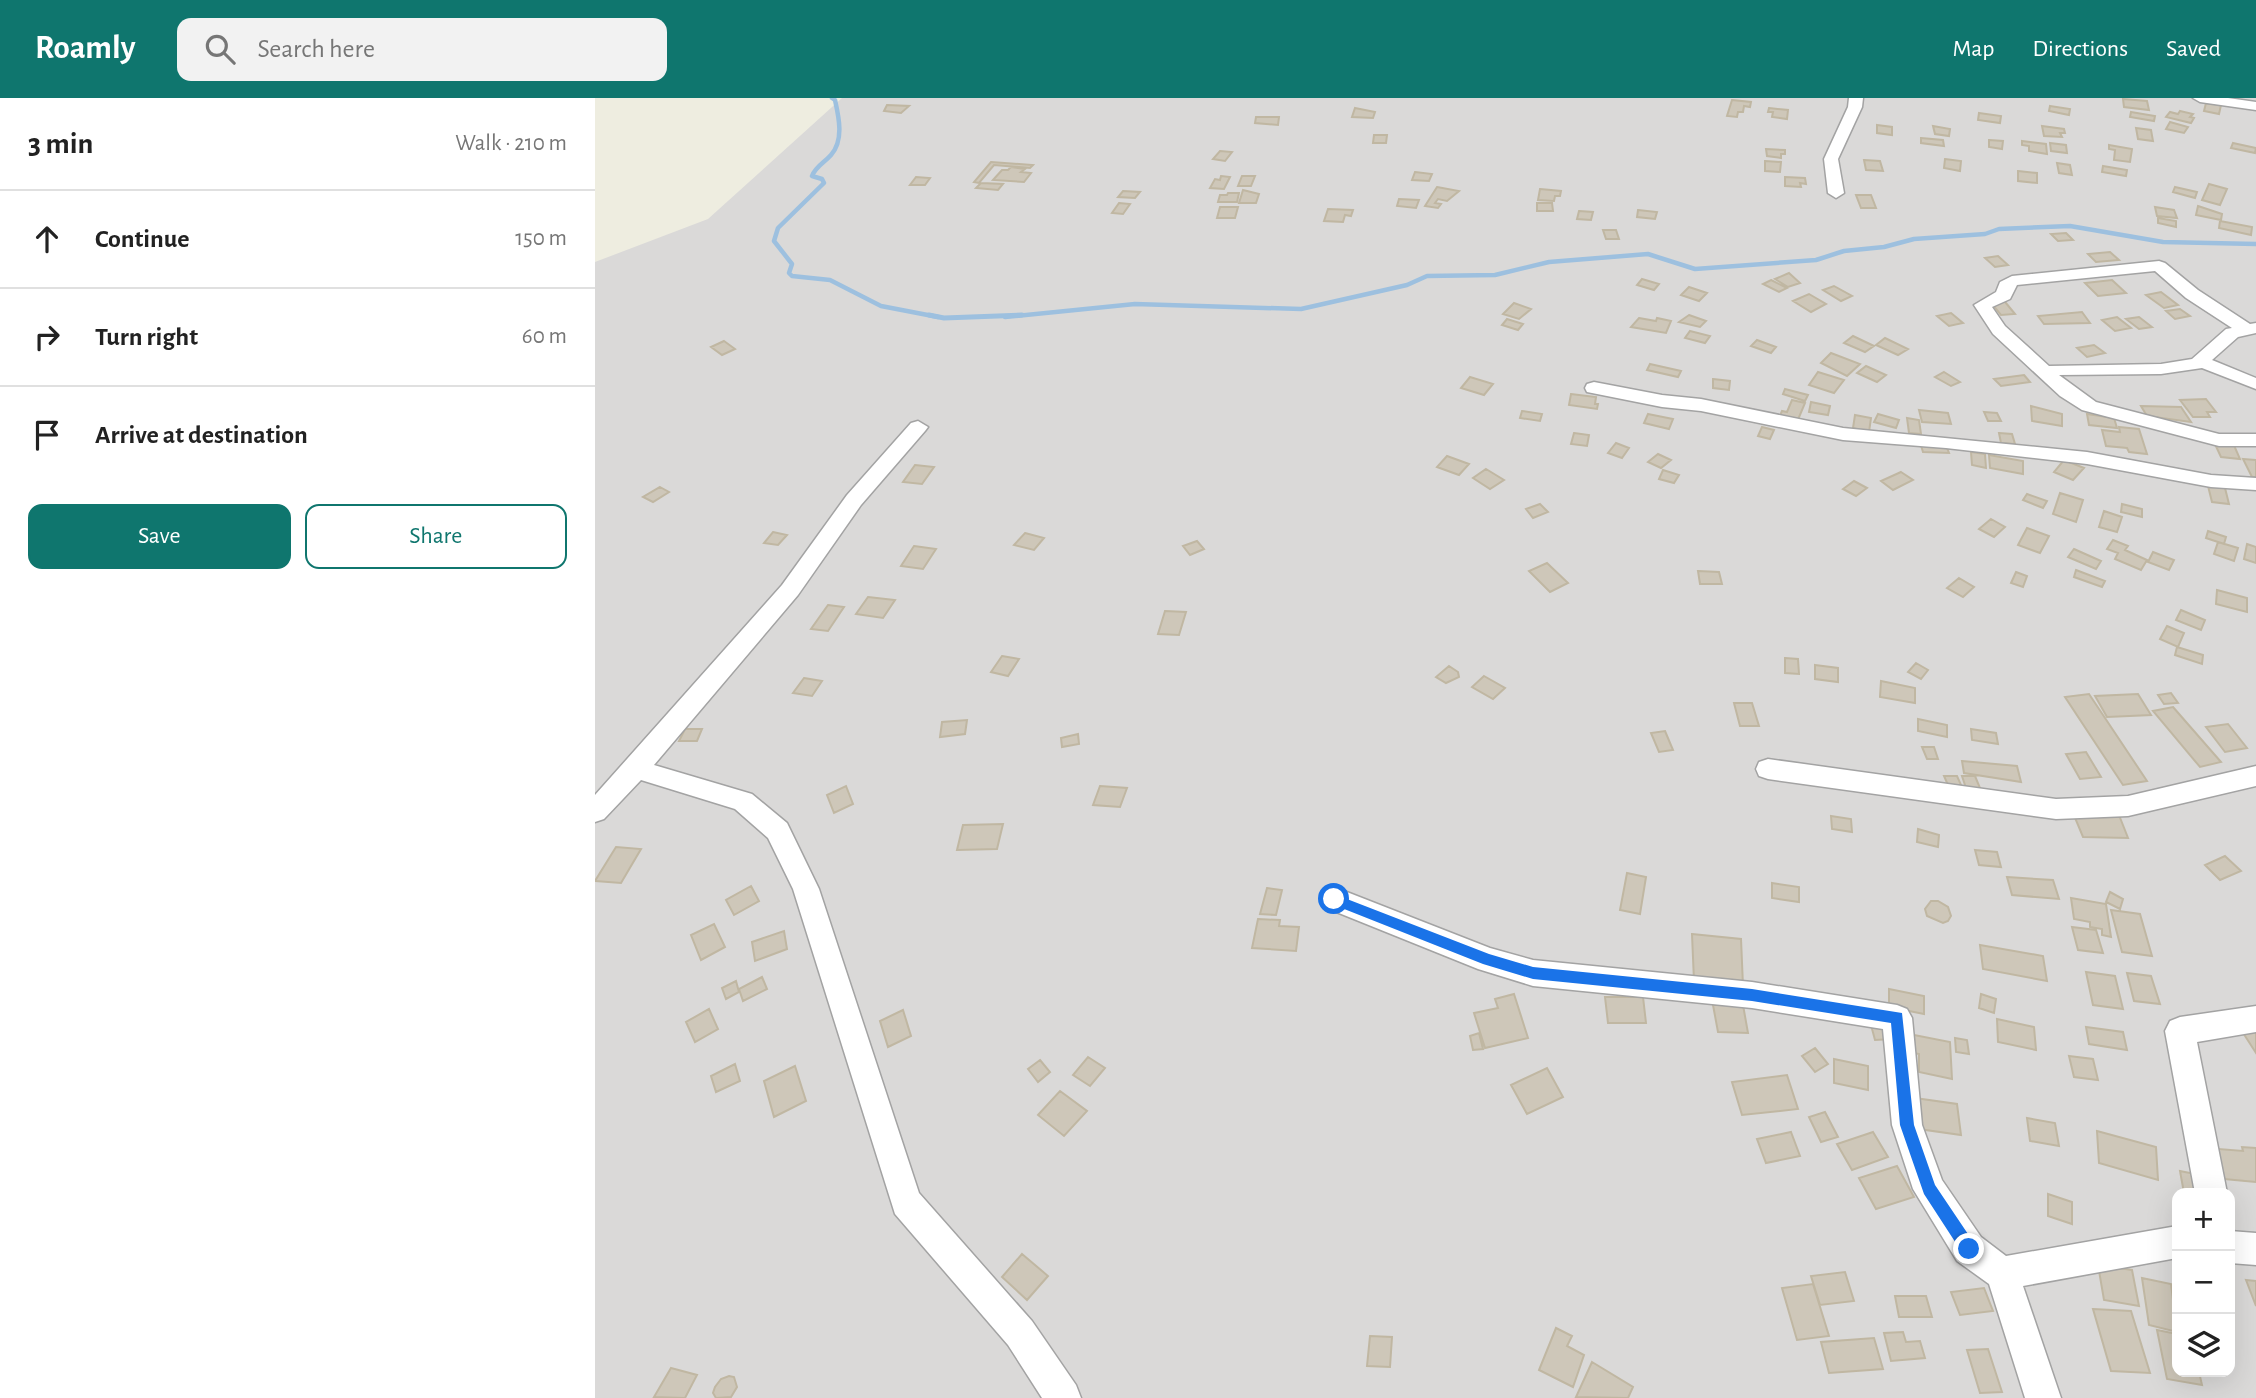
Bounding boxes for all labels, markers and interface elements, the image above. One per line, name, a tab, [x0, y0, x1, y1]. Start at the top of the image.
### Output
search box	[177, 18, 667, 81]
icon: search	[201, 30, 239, 68]
text: Roamly	[35, 32, 135, 65]
text: Search here	[257, 36, 375, 62]
text: Map	[1952, 37, 1994, 61]
text: Directions	[2032, 37, 2128, 61]
text: Saved	[2166, 37, 2221, 61]
text: 3 min	[28, 129, 93, 159]
text: Walk · 210 m	[455, 132, 567, 155]
icon: ahead	[28, 220, 66, 258]
text: Continue	[95, 226, 190, 252]
text: 150 m	[515, 227, 567, 250]
icon: right	[28, 318, 66, 356]
text: Turn right	[95, 324, 198, 350]
text: 60 m	[522, 325, 567, 348]
icon: arrive	[28, 416, 66, 454]
text: Arrive at destination	[95, 422, 308, 448]
button: Save	[28, 504, 291, 569]
button: Share	[305, 504, 567, 569]
route start	[1318, 883, 1349, 914]
map controls	[2172, 1188, 2235, 1377]
button: +	[2172, 1188, 2235, 1251]
route end	[1953, 1233, 1984, 1264]
button: −	[2172, 1251, 2235, 1314]
button: layers	[2172, 1314, 2235, 1377]

